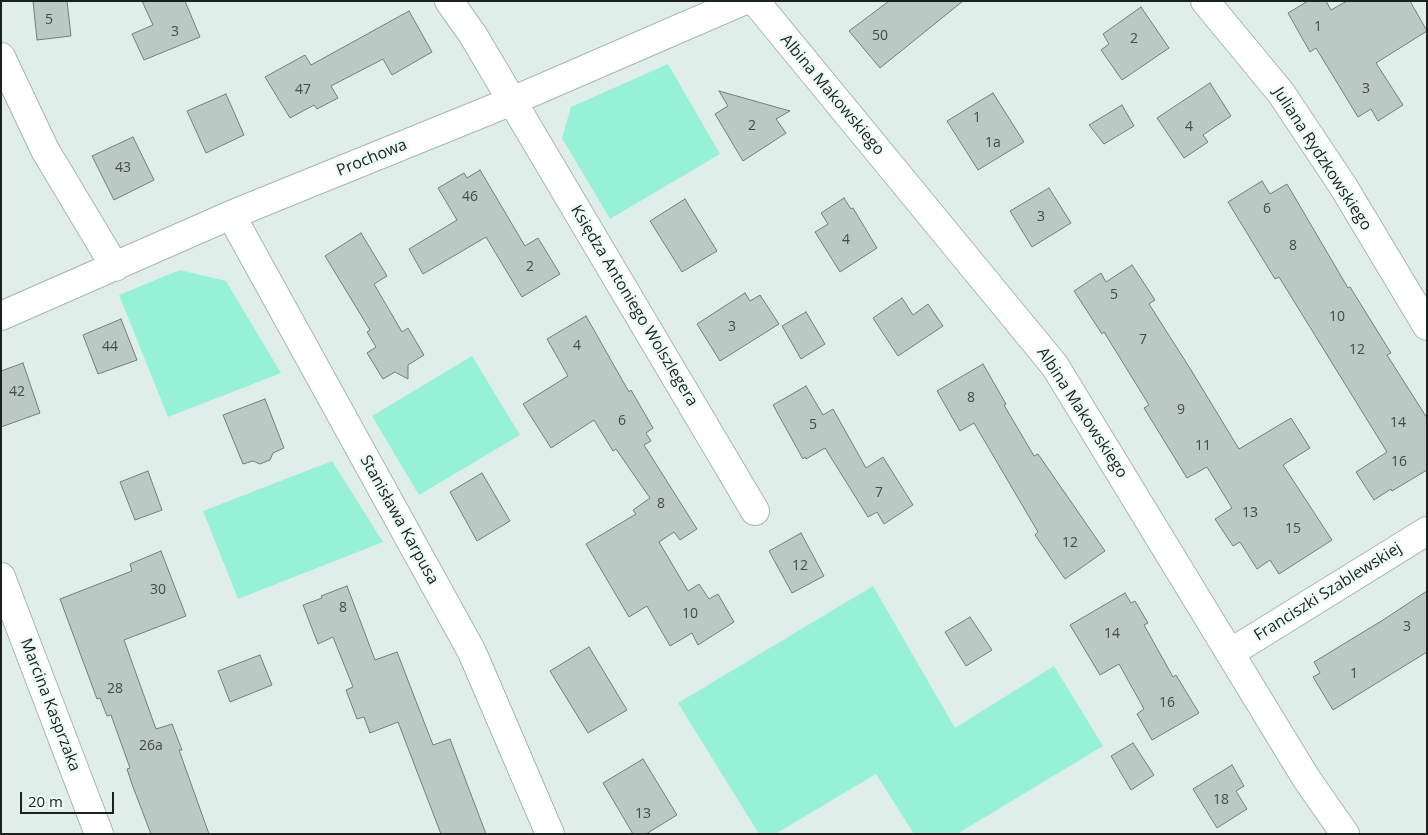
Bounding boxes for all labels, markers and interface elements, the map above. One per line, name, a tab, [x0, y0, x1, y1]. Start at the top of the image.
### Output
house number: 5	[45, 12, 53, 28]
house number: 1	[1314, 19, 1322, 35]
house number: 3	[171, 24, 179, 40]
house number: 50	[872, 28, 888, 44]
street label: Albina Makowskiego	[776, 31, 888, 159]
house number: 2	[1130, 31, 1138, 47]
house number: 3	[1362, 81, 1370, 97]
house number: 47	[295, 82, 311, 98]
street label: Juliana Rydzkowskiego	[1268, 84, 1376, 234]
house number: 1	[973, 110, 981, 126]
house number: 2	[748, 118, 756, 134]
house number: 4	[1185, 119, 1193, 135]
street label: Prochowa	[334, 135, 410, 181]
house number: 1a	[985, 135, 1001, 151]
house number: 43	[115, 160, 131, 176]
house number: 46	[462, 189, 478, 205]
house number: 6	[1263, 201, 1271, 217]
street label: Księdza Antoniego Wolszlegera	[566, 202, 702, 410]
house number: 3	[1037, 209, 1045, 225]
house number: 4	[842, 232, 850, 248]
house number: 8	[1289, 238, 1297, 254]
house number: 2	[526, 259, 534, 275]
house number: 5	[1110, 287, 1118, 303]
house number: 10	[1329, 309, 1345, 325]
house number: 3	[728, 319, 736, 335]
house number: 7	[1139, 332, 1147, 348]
house number: 4	[573, 338, 581, 354]
house number: 44	[102, 339, 118, 355]
house number: 12	[1349, 342, 1365, 358]
street label: Albina Makowskiego	[1033, 344, 1131, 482]
house number: 42	[9, 384, 25, 400]
house number: 8	[967, 390, 975, 406]
house number: 9	[1177, 402, 1185, 418]
house number: 6	[618, 413, 626, 429]
house number: 14	[1390, 415, 1406, 431]
house number: 5	[809, 417, 817, 433]
house number: 11	[1195, 438, 1211, 454]
street label: Stanisława Karpusa	[356, 452, 442, 588]
house number: 16	[1391, 454, 1407, 470]
house number: 7	[875, 485, 883, 501]
house number: 8	[657, 496, 665, 512]
house number: 13	[1242, 505, 1258, 521]
house number: 15	[1285, 521, 1301, 537]
house number: 12	[1062, 535, 1078, 551]
street label: Franciszki Szablewskiej	[1251, 539, 1405, 645]
house number: 12	[792, 558, 808, 574]
house number: 30	[150, 582, 166, 598]
house number: 8	[339, 600, 347, 616]
house number: 10	[682, 606, 698, 622]
house number: 3	[1403, 619, 1411, 635]
house number: 14	[1104, 626, 1120, 642]
street label: Marcina Kasprzaka	[16, 636, 84, 774]
house number: 1	[1350, 666, 1358, 682]
house number: 28	[107, 681, 123, 697]
house number: 16	[1159, 695, 1175, 711]
house number: 26a	[139, 738, 163, 754]
scale bar	[22, 782, 116, 814]
text: 20 m	[28, 791, 63, 811]
house number: 18	[1213, 792, 1229, 808]
house number: 13	[635, 806, 651, 822]

